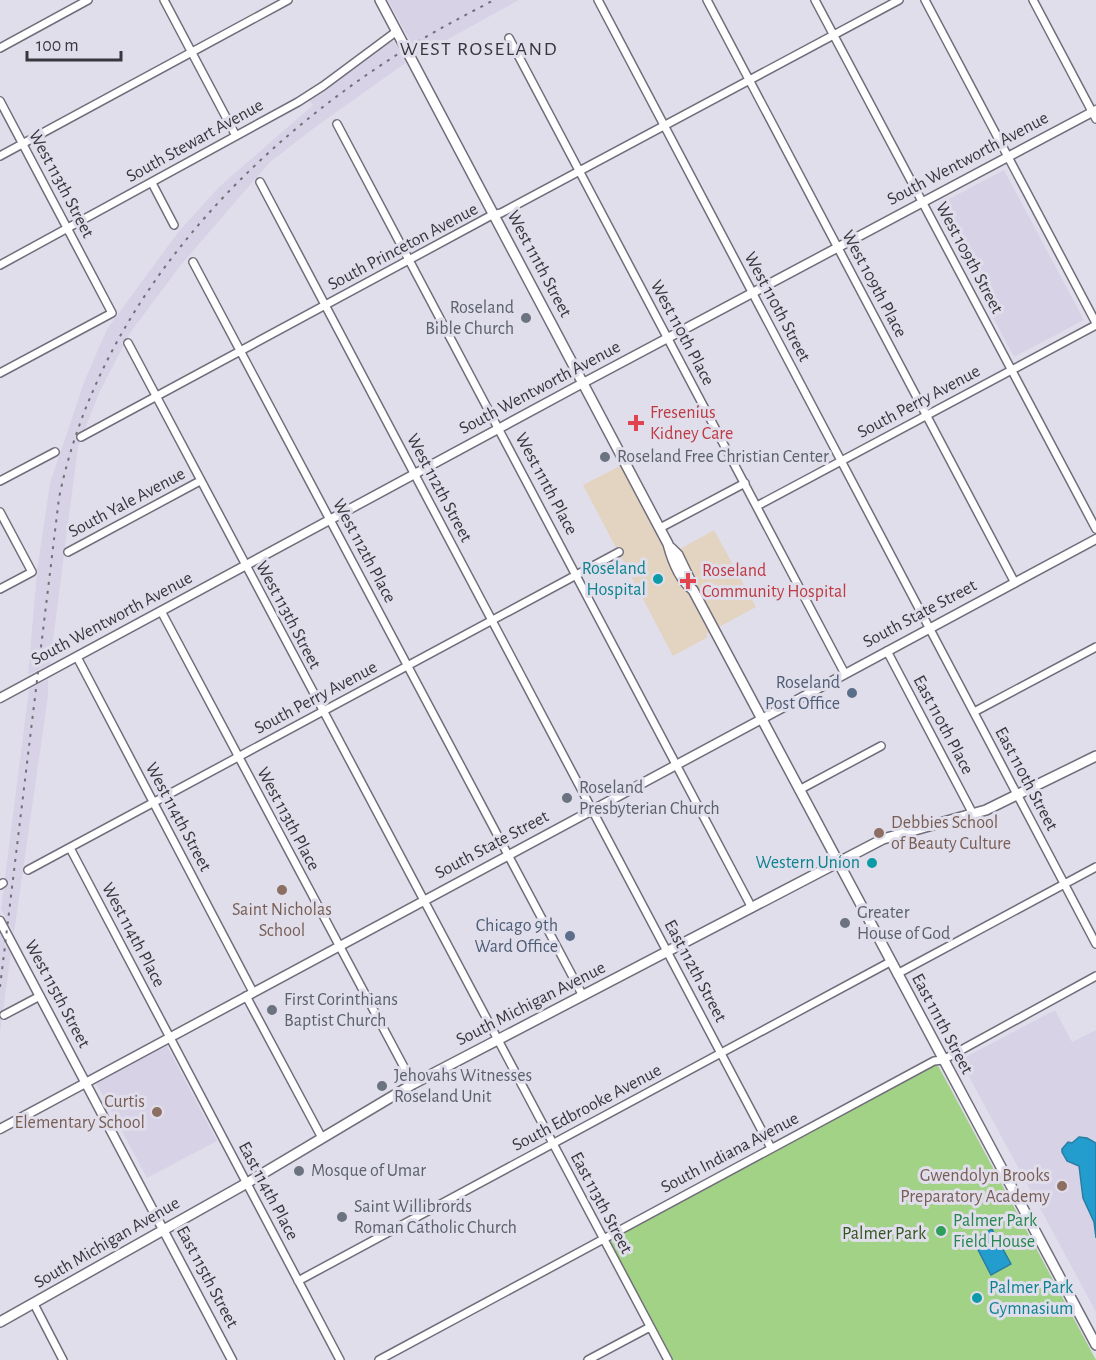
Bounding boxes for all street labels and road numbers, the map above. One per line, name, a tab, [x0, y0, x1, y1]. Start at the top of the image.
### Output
street label: South Stewart Avenue	[124, 96, 266, 186]
street label: South Wentworth Avenue	[884, 109, 1052, 209]
street label: West 113th Street	[25, 127, 97, 241]
street label: West 109th Street	[932, 199, 1006, 317]
street label: South Princeton Avenue	[325, 200, 481, 294]
street label: West 111th Street	[503, 208, 575, 321]
street label: West 109th Place	[838, 227, 910, 341]
street label: West 110th Street	[741, 249, 814, 365]
street label: West 110th Place	[647, 277, 717, 389]
street label: South Wentworth Avenue	[456, 338, 624, 438]
street label: South Perry Avenue	[855, 362, 983, 442]
street label: West 111th Place	[512, 430, 580, 538]
street label: West 112th Street	[403, 431, 475, 545]
street label: South Yale Avenue	[66, 465, 188, 541]
street label: West 112th Place	[329, 496, 399, 606]
street label: West 113th Street	[252, 558, 324, 672]
street label: South Wentworth Avenue	[28, 569, 196, 669]
street label: South State Street	[860, 576, 980, 652]
street label: South Perry Avenue	[252, 658, 380, 738]
street label: East 110th Place	[909, 673, 977, 777]
street label: East 110th Street	[991, 724, 1061, 834]
street label: West 114th Street	[142, 760, 214, 875]
street label: West 113th Place	[253, 764, 323, 874]
street label: South State Street	[432, 807, 552, 883]
street label: West 114th Place	[98, 880, 168, 990]
street label: East 112th Street	[661, 917, 730, 1025]
street label: West 115th Street	[21, 937, 93, 1051]
street label: South Michigan Avenue	[453, 959, 609, 1049]
street label: East 111th Street	[908, 971, 976, 1077]
street label: South Edbrooke Avenue	[510, 1061, 664, 1155]
street label: South Indiana Avenue	[658, 1109, 802, 1197]
street label: East 114th Place	[235, 1139, 301, 1243]
street label: East 113th Street	[567, 1149, 635, 1257]
street label: South Michigan Avenue	[31, 1194, 183, 1292]
street label: East 115th Street	[173, 1223, 241, 1331]

